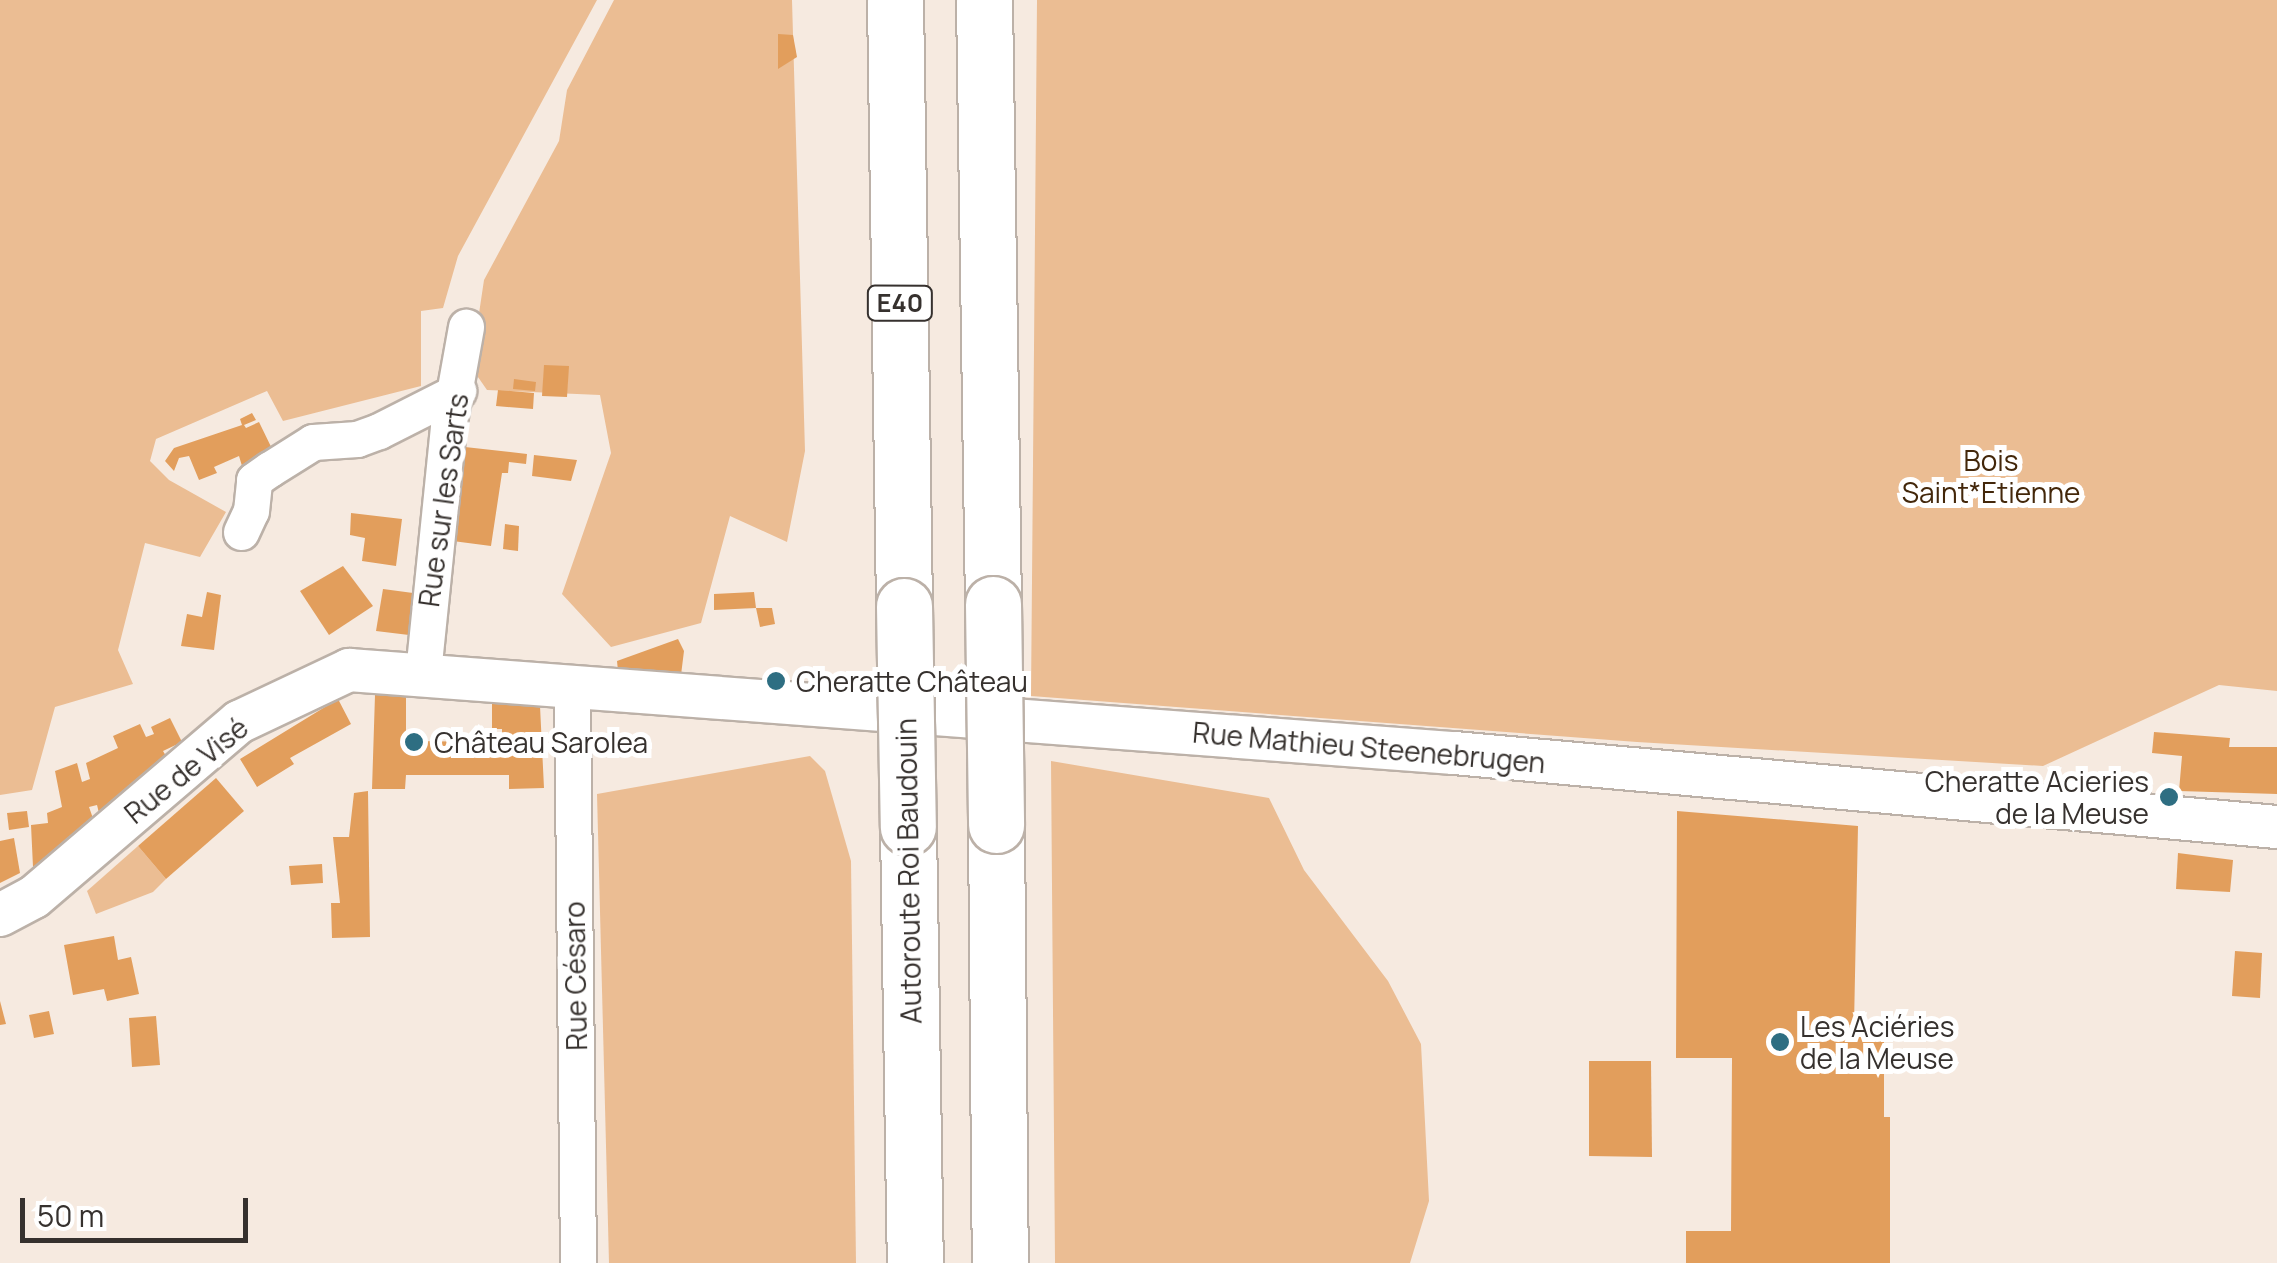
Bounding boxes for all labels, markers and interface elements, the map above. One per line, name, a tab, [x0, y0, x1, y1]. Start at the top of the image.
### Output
road number: E40	[865, 283, 935, 323]
street label: Rue sur les Sarts	[411, 391, 475, 609]
park label: Bois Saint*Etienne	[1902, 443, 2080, 509]
place label: Cheratte Château	[796, 664, 1028, 698]
marker: Cheratte Château	[765, 670, 787, 692]
street label: Rue de Visé	[118, 710, 254, 830]
street label: Rue Mathieu Steenebrugen	[1191, 715, 1547, 779]
street label: Autoroute Roi Baudouin	[889, 718, 927, 1024]
place label: Château Sarolea	[434, 725, 648, 759]
marker: Château Sarolea	[403, 731, 425, 753]
place label: Cheratte Acieries de la Meuse	[1925, 764, 2149, 830]
marker: Cheratte Acieries de la Meuse	[2158, 786, 2180, 808]
street label: Rue Césaro	[557, 901, 593, 1051]
place label: Les Aciéries de la Meuse	[1800, 1009, 1954, 1075]
marker: Les Aciéries de la Meuse	[1769, 1031, 1791, 1053]
scale bar	[25, 1178, 252, 1240]
text: 50 m	[37, 1195, 104, 1236]

